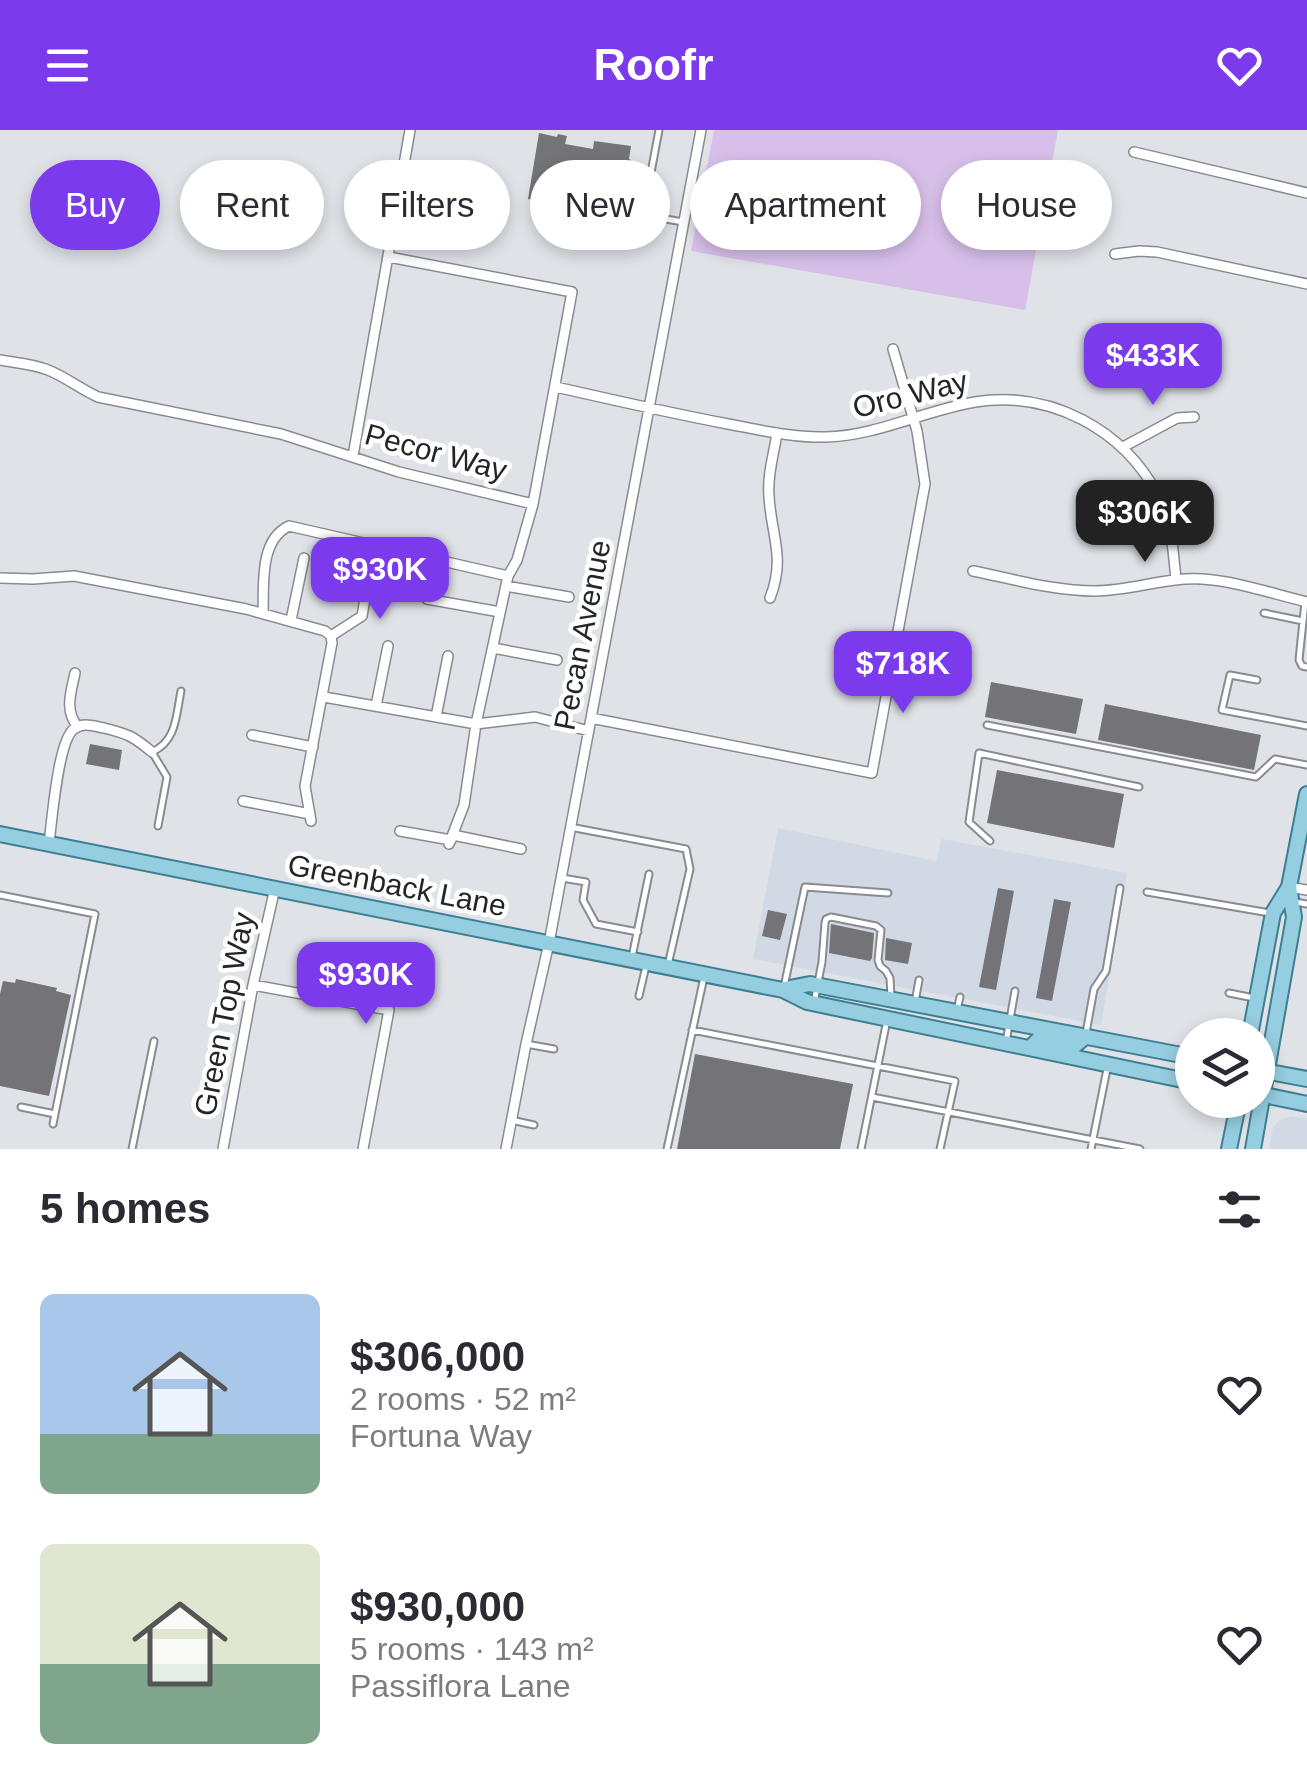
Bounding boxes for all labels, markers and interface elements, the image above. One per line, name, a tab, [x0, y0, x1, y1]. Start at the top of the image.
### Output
icon: menu	[40, 38, 95, 93]
icon: heart	[1212, 38, 1267, 93]
text: Roofr	[594, 39, 713, 90]
chip: Buy	[30, 160, 160, 250]
chip: Rent	[180, 160, 324, 250]
chip: Filters	[344, 160, 510, 250]
chip: New	[530, 160, 670, 250]
chip: Apartment	[690, 160, 921, 250]
chip: House	[941, 160, 1112, 250]
pin: $433K	[1083, 323, 1223, 408]
text: $433K	[1106, 337, 1200, 373]
street label: Oro Way	[849, 364, 971, 424]
street label: Pecor Way	[361, 417, 511, 487]
pin: $306K	[1075, 480, 1215, 565]
text: $306K	[1098, 494, 1192, 530]
pin: $930K	[310, 537, 450, 622]
street label: Pecan Avenue	[547, 537, 617, 733]
text: $930K	[333, 551, 427, 587]
pin: $718K	[833, 631, 973, 716]
text: $718K	[856, 645, 950, 681]
street label: Greenback Lane	[285, 848, 509, 922]
street label: Green Top Way	[188, 909, 260, 1119]
pin: $930K	[296, 942, 436, 1027]
text: $930K	[319, 956, 413, 992]
map controls	[1175, 1018, 1275, 1118]
button: layers	[1175, 1018, 1275, 1118]
icon: filters	[1212, 1182, 1267, 1237]
text: 5 homes	[40, 1185, 210, 1232]
text: $306,000	[350, 1333, 525, 1380]
icon: home	[120, 1334, 240, 1454]
icon: heart	[1212, 1367, 1267, 1422]
text: 2 rooms · 52 m²	[350, 1381, 576, 1417]
text: Fortuna Way	[350, 1418, 532, 1454]
text: $930,000	[350, 1583, 525, 1630]
icon: home	[120, 1584, 240, 1704]
icon: heart	[1212, 1617, 1267, 1672]
text: 5 rooms · 143 m²	[350, 1631, 594, 1667]
text: Passiflora Lane	[350, 1668, 571, 1704]

